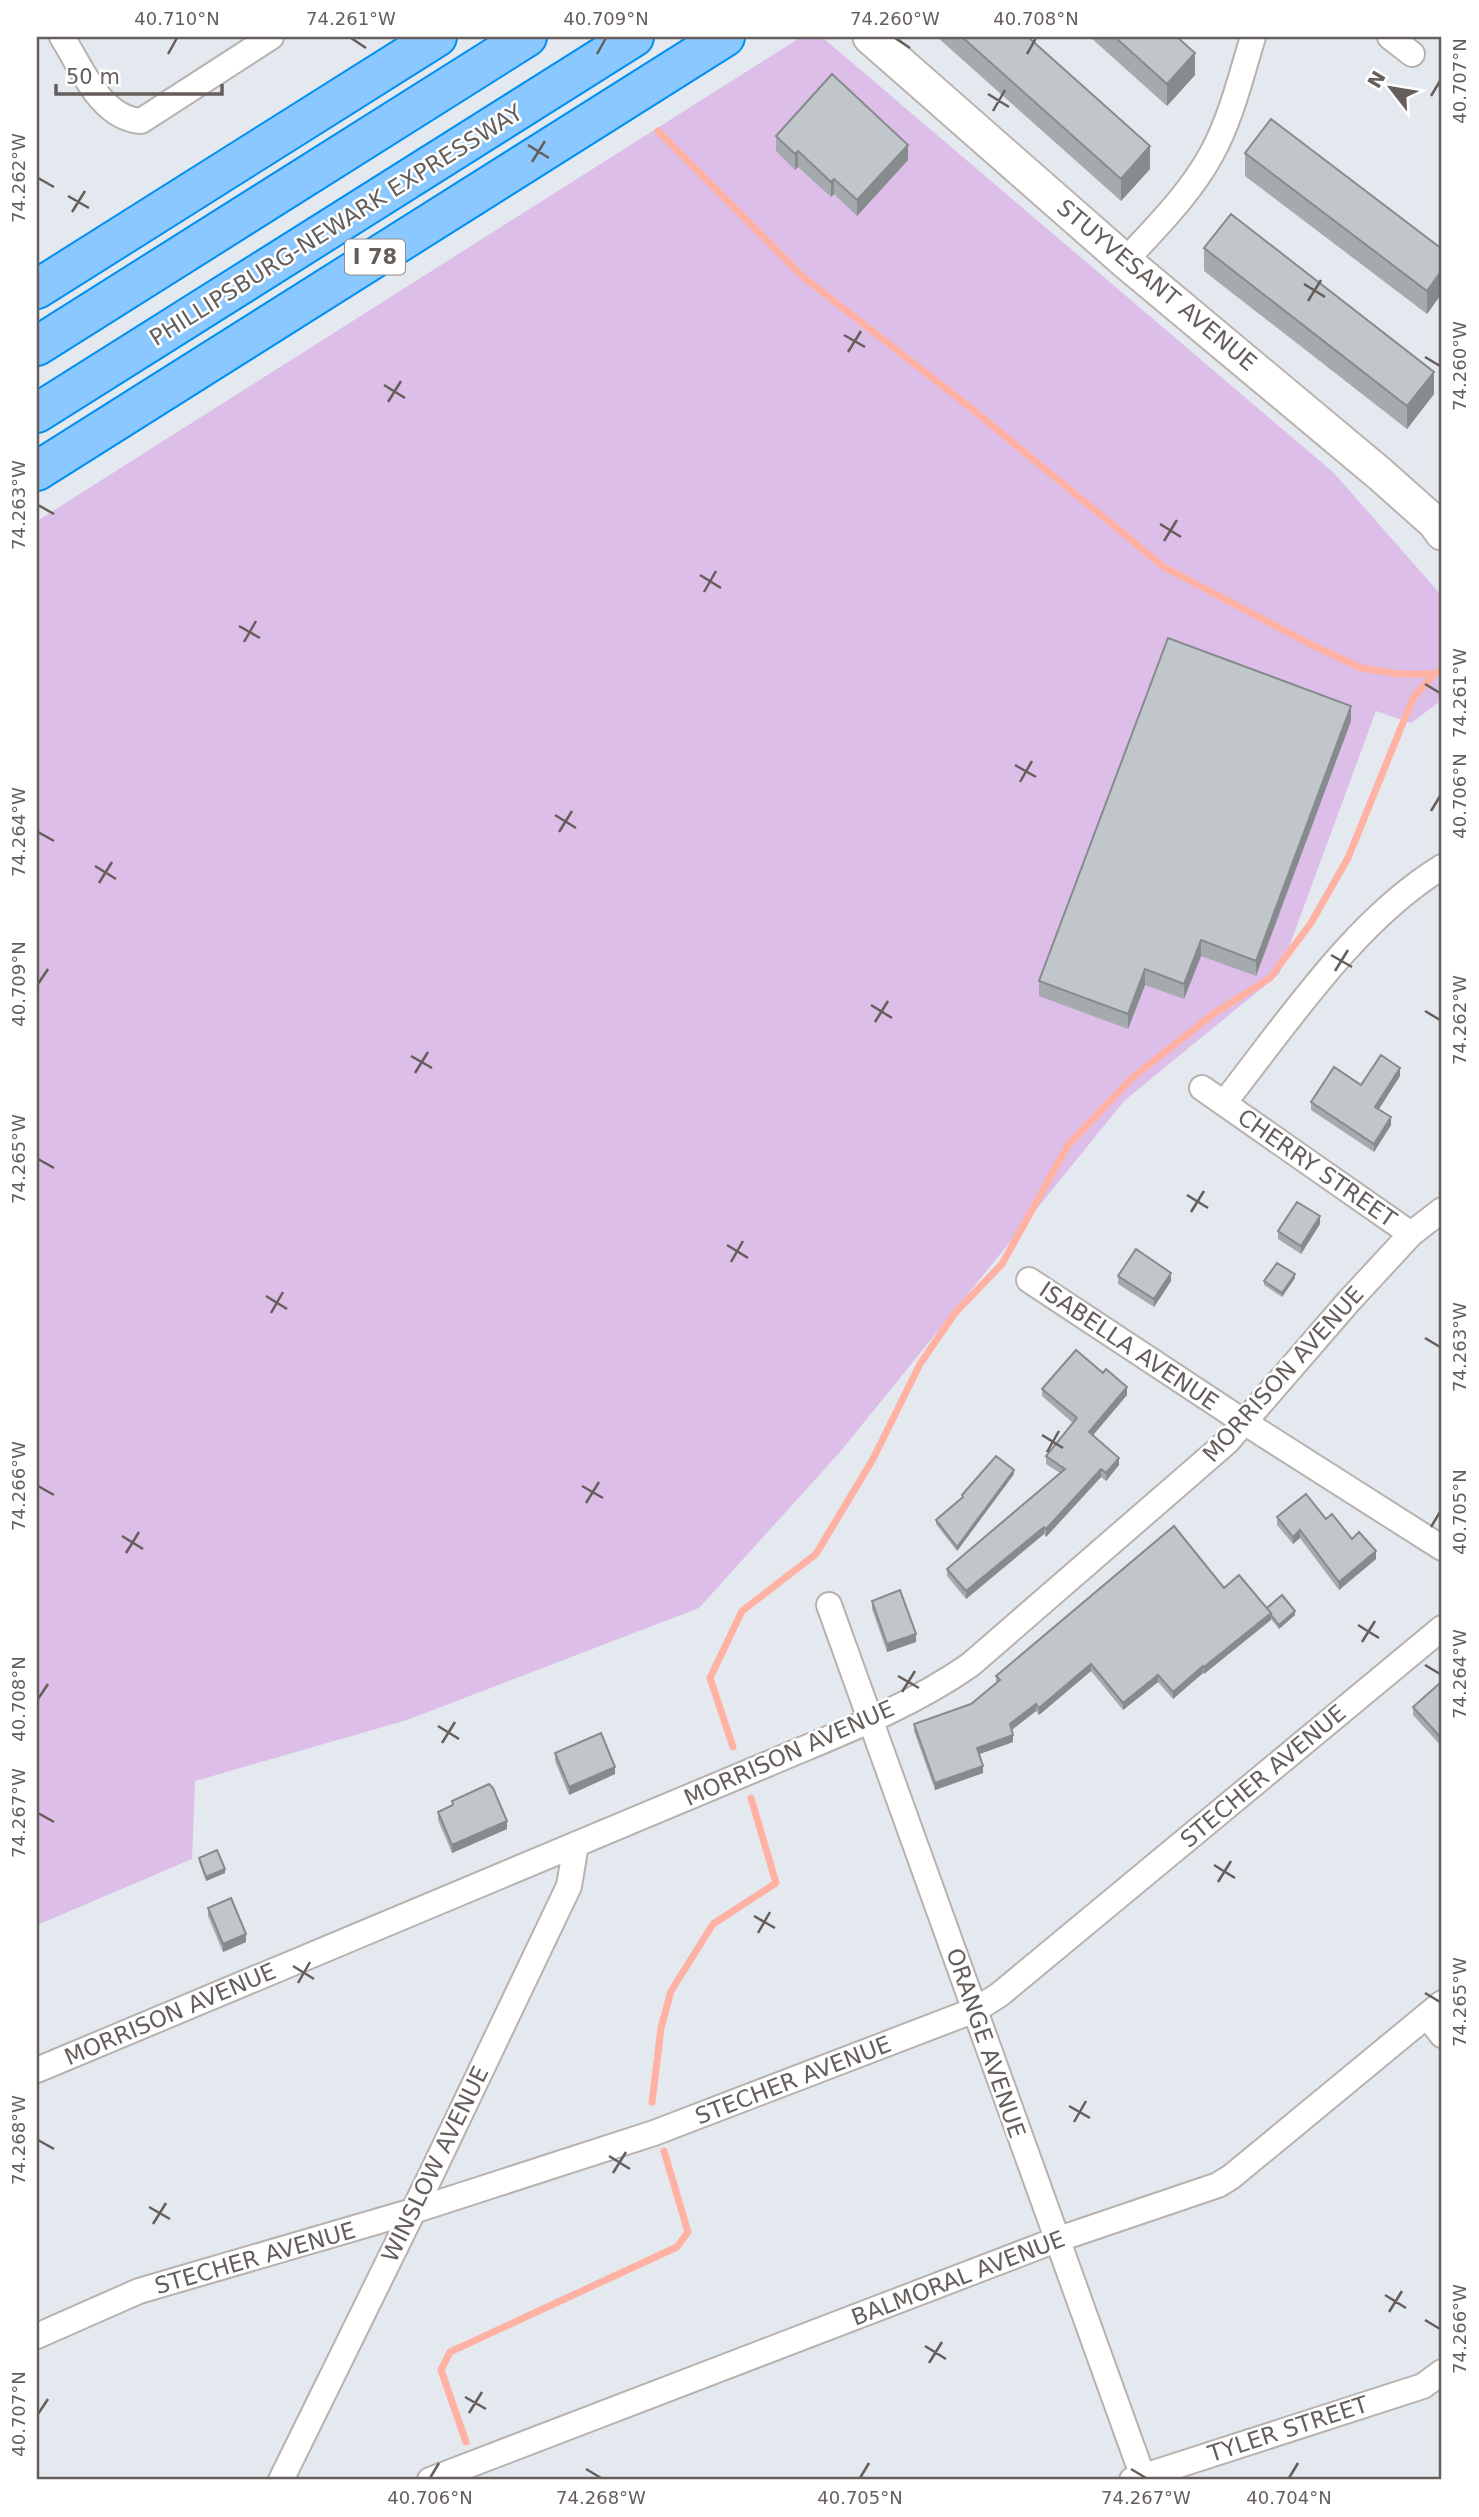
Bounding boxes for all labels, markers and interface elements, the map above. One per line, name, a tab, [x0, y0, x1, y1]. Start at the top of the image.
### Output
text: 40.710°N	[134, 8, 220, 29]
text: 74.261°W	[306, 8, 396, 29]
text: 40.709°N	[563, 8, 649, 29]
text: 74.260°W	[850, 8, 940, 29]
text: 40.708°N	[993, 8, 1079, 29]
text: 40.707°N	[1449, 38, 1470, 124]
scale bar	[56, 52, 222, 96]
north arrow	[1356, 52, 1426, 122]
text: 50 m	[66, 65, 120, 89]
text: N	[1363, 67, 1390, 92]
street label: PHILLIPSBURG-NEWARK EXPRESSWAY	[145, 98, 528, 351]
text: 74.262°W	[8, 133, 29, 223]
street label: STUYVESANT AVENUE	[1052, 194, 1262, 376]
road number: I 78	[345, 240, 405, 274]
text: 74.260°W	[1449, 321, 1470, 411]
text: 74.263°W	[8, 460, 29, 550]
text: 74.261°W	[1449, 648, 1470, 738]
text: 40.706°N	[1449, 753, 1470, 839]
text: 74.264°W	[8, 787, 29, 877]
text: 40.709°N	[8, 941, 29, 1027]
text: 74.262°W	[1449, 975, 1470, 1065]
street label: CHERRY STREET	[1233, 1104, 1402, 1233]
text: 74.265°W	[8, 1114, 29, 1204]
street label: ISABELLA AVENUE	[1035, 1276, 1223, 1416]
street label: MORRISON AVENUE	[1197, 1281, 1369, 1467]
text: 74.263°W	[1449, 1302, 1470, 1392]
text: 74.266°W	[8, 1441, 29, 1531]
text: 40.705°N	[1449, 1469, 1470, 1555]
text: 74.264°W	[1449, 1629, 1470, 1719]
text: 40.708°N	[8, 1656, 29, 1742]
street label: MORRISON AVENUE	[680, 1695, 898, 1811]
street label: STECHER AVENUE	[1175, 1699, 1351, 1853]
text: 74.267°W	[8, 1768, 29, 1858]
street label: ORANGE AVENUE	[941, 1945, 1031, 2141]
text: 74.265°W	[1449, 1957, 1470, 2047]
street label: MORRISON AVENUE	[60, 1958, 280, 2070]
street label: STECHER AVENUE	[691, 2031, 895, 2129]
street label: WINSLOW AVENUE	[376, 2062, 494, 2266]
text: 74.268°W	[8, 2095, 29, 2185]
street label: STECHER AVENUE	[152, 2217, 358, 2299]
street label: BALMORAL AVENUE	[848, 2225, 1068, 2331]
text: 74.266°W	[1449, 2284, 1470, 2374]
text: 40.707°N	[8, 2371, 29, 2457]
street label: TYLER STREET	[1204, 2391, 1372, 2467]
text: 40.706°N	[387, 2487, 473, 2508]
text: 74.268°W	[556, 2487, 646, 2508]
text: 40.705°N	[817, 2487, 903, 2508]
text: 74.267°W	[1101, 2487, 1191, 2508]
text: 40.704°N	[1246, 2487, 1332, 2508]

